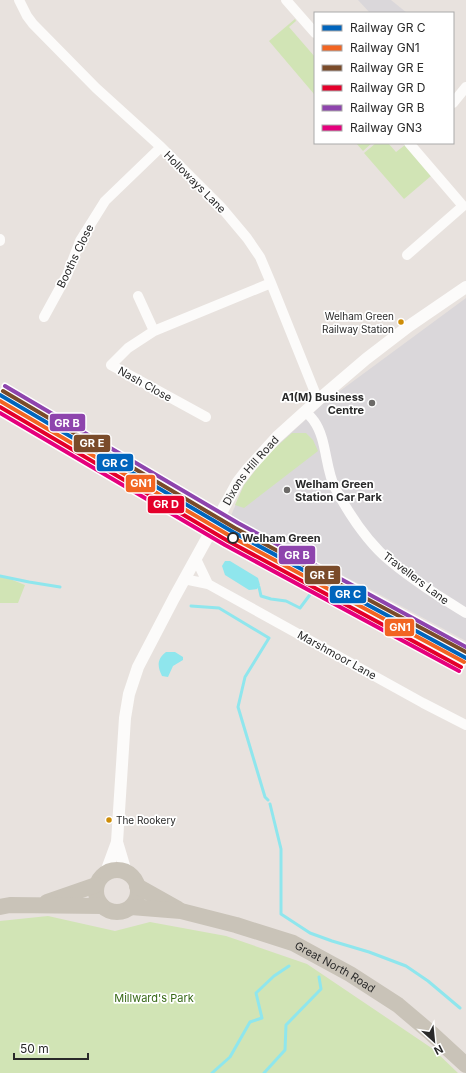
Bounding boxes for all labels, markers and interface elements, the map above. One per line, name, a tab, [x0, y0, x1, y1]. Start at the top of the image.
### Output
legend	[314, 12, 454, 144]
text: Railway GR C	[350, 20, 426, 35]
text: Railway GN1	[350, 40, 420, 55]
text: Railway GR E	[350, 60, 424, 75]
text: Railway GR D	[350, 80, 425, 95]
text: Railway GR B	[350, 100, 425, 115]
text: Railway GN3	[350, 120, 422, 135]
street label: Holloways Lane	[161, 148, 229, 216]
street label: Booths Close	[54, 222, 96, 290]
place label: Welham Green Railway Station	[322, 310, 394, 335]
marker: Welham Green Railway Station	[396, 317, 406, 327]
street label: Nash Close	[116, 363, 174, 405]
place label: A1(M) Business Centre	[281, 390, 364, 417]
marker: A1(M) Business Centre	[367, 398, 377, 408]
line badge: GR B	[49, 413, 86, 432]
text: GR B	[54, 416, 80, 430]
street label: Dixons Hill Road	[220, 433, 282, 508]
line badge: GR E	[73, 434, 111, 453]
text: GR E	[80, 436, 105, 450]
line badge: GR C	[96, 453, 134, 472]
text: GR C	[102, 456, 128, 470]
line badge: GN1	[125, 474, 156, 493]
text: GN1	[130, 476, 152, 490]
place label: Welham Green Station Car Park	[295, 477, 383, 504]
marker: Welham Green Station Car Park	[282, 485, 292, 495]
line badge: GR D	[147, 495, 185, 514]
text: GR D	[153, 497, 179, 511]
place label: Welham Green	[242, 531, 321, 545]
marker: Welham Green	[227, 532, 239, 544]
line badge: GR B	[278, 545, 316, 565]
text: GR B	[284, 548, 310, 562]
street label: Travellers Lane	[380, 549, 452, 607]
line badge: GR E	[304, 565, 341, 585]
text: GR E	[310, 568, 335, 582]
line badge: GR C	[329, 585, 367, 604]
text: GR C	[335, 587, 361, 601]
line badge: GN1	[384, 618, 415, 637]
text: GN1	[389, 620, 411, 634]
street label: Marshmoor Lane	[295, 628, 379, 682]
place label: The Rookery	[116, 814, 176, 826]
marker: The Rookery	[104, 815, 114, 825]
street label: Great North Road	[292, 938, 378, 995]
park label: Millward's Park	[114, 991, 194, 1005]
north arrow	[414, 1021, 454, 1061]
scale bar	[14, 1035, 88, 1061]
text: 50 m	[20, 1041, 49, 1056]
text: N	[432, 1042, 445, 1058]

